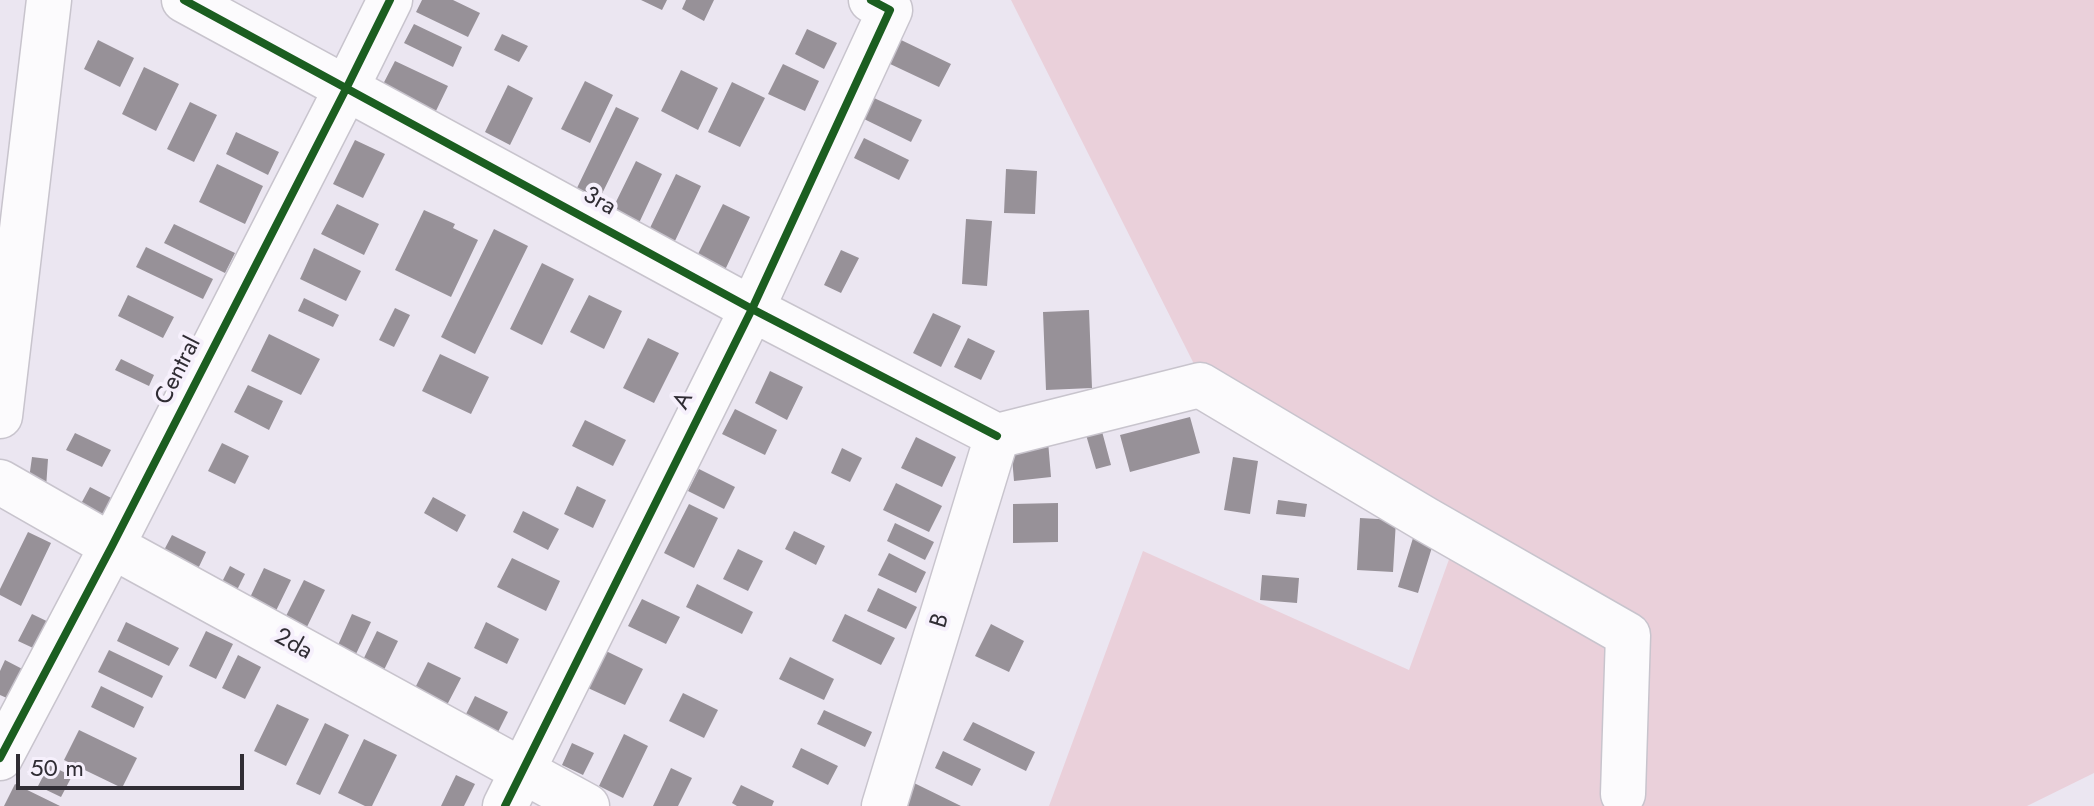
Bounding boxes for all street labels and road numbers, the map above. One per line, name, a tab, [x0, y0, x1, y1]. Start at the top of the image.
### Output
street label: 3ra	[578, 181, 620, 223]
street label: Central	[150, 332, 208, 410]
street label: A	[668, 388, 700, 414]
street label: B	[925, 610, 957, 632]
street label: 2da	[269, 623, 317, 667]

